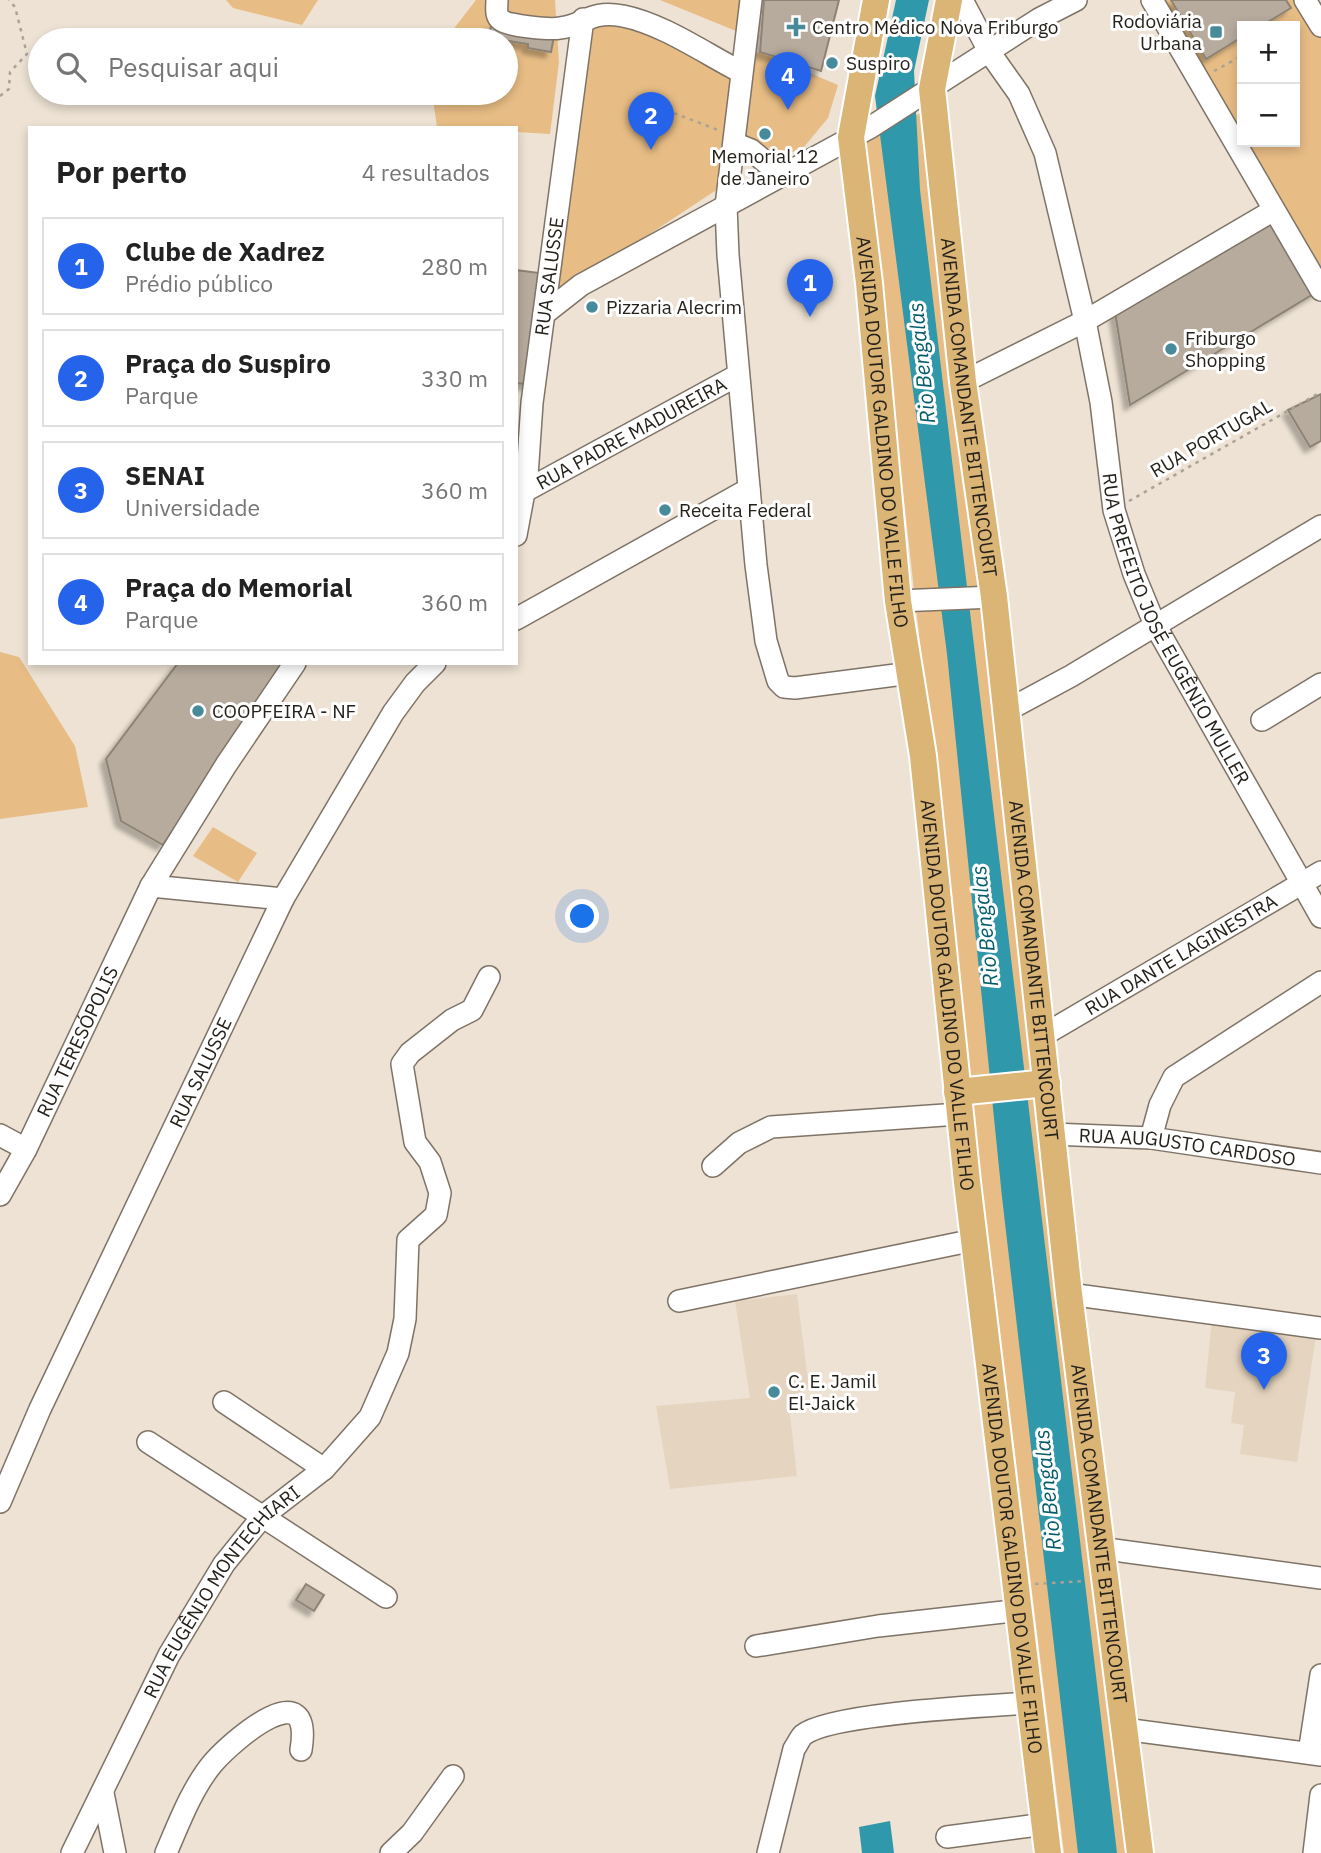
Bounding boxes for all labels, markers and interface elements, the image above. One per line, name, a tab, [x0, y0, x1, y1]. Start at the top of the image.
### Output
place label: Rodoviária Urbana	[1112, 9, 1202, 55]
place label: Centro Médico Nova Friburgo	[812, 15, 1059, 39]
marker: Centro Médico Nova Friburgo	[786, 17, 806, 37]
map controls	[1237, 21, 1300, 147]
button: +	[1237, 21, 1300, 84]
marker: Rodoviária Urbana	[1208, 24, 1224, 40]
search box	[28, 28, 518, 105]
icon: search	[52, 48, 90, 86]
text: Pesquisar aqui	[108, 50, 279, 84]
place label: Suspiro	[846, 51, 910, 75]
pin: 4	[765, 52, 811, 110]
marker: Suspiro	[824, 55, 840, 71]
button: −	[1237, 84, 1300, 147]
pin: 2	[628, 92, 674, 150]
marker: Memorial 12 de Janeiro	[757, 126, 773, 142]
place label: Memorial 12 de Janeiro	[711, 144, 819, 190]
text: Por perto	[56, 152, 187, 191]
text: 4 resultados	[362, 157, 490, 187]
street label: RUA SALUSSE	[529, 216, 569, 337]
text: Clube de Xadrez	[125, 234, 325, 268]
street label: AVENIDA DOUTOR GALDINO DO VALLE FILHO	[851, 235, 914, 630]
street label: AVENIDA COMANDANTE BITTENCOURT	[936, 236, 1003, 579]
text: 1	[74, 251, 88, 281]
text: 280 m	[421, 251, 488, 281]
pin: 1	[787, 259, 833, 317]
text: Prédio público	[125, 268, 273, 298]
place label: Pizzaria Alecrim	[606, 295, 742, 319]
marker: Pizzaria Alecrim	[584, 299, 600, 315]
water label: Rio Bengalas	[901, 301, 941, 425]
place label: Friburgo Shopping	[1185, 326, 1265, 372]
marker: Friburgo Shopping	[1163, 341, 1179, 357]
text: Praça do Suspiro	[125, 346, 331, 380]
text: 2	[74, 363, 88, 393]
text: 330 m	[421, 363, 488, 393]
street label: RUA PADRE MADUREIRA	[532, 372, 731, 495]
text: Parque	[125, 380, 198, 410]
street label: RUA PORTUGAL	[1146, 393, 1276, 483]
text: SENAI	[125, 458, 205, 492]
street label: RUA PREFEITO JOSÉ EUGÊNIO MULLER	[1098, 472, 1255, 789]
text: 3	[74, 475, 88, 505]
text: 360 m	[421, 475, 488, 505]
text: Universidade	[125, 492, 260, 522]
place label: Receita Federal	[679, 498, 811, 522]
marker: Receita Federal	[657, 502, 673, 518]
text: Praça do Memorial	[125, 570, 352, 604]
text: 4	[74, 587, 88, 617]
text: 360 m	[421, 587, 488, 617]
text: Parque	[125, 604, 198, 634]
place label: COOPFEIRA - NF	[212, 699, 356, 723]
marker: COOPFEIRA - NF	[190, 703, 206, 719]
street label: AVENIDA DOUTOR GALDINO DO VALLE FILHO	[916, 798, 980, 1192]
street label: AVENIDA COMANDANTE BITTENCOURT	[1004, 799, 1064, 1142]
water label: Rio Bengalas	[964, 864, 1004, 988]
street label: RUA DANTE LAGINESTRA	[1080, 889, 1281, 1020]
your location	[565, 899, 599, 933]
street label: RUA TERESÓPOLIS	[31, 962, 123, 1121]
street label: RUA SALUSSE	[164, 1013, 237, 1132]
street label: RUA AUGUSTO CARDOSO	[1078, 1123, 1297, 1171]
pin: 3	[1241, 1332, 1287, 1390]
street label: AVENIDA DOUTOR GALDINO DO VALLE FILHO	[977, 1361, 1048, 1755]
street label: AVENIDA COMANDANTE BITTENCOURT	[1066, 1362, 1133, 1705]
place label: C. E. Jamil El-Jaick	[788, 1369, 877, 1415]
marker: C. E. Jamil El-Jaick	[766, 1384, 782, 1400]
water label: Rio Bengalas	[1027, 1428, 1067, 1552]
street label: RUA EUGÊNIO MONTECHIARI	[138, 1480, 305, 1702]

